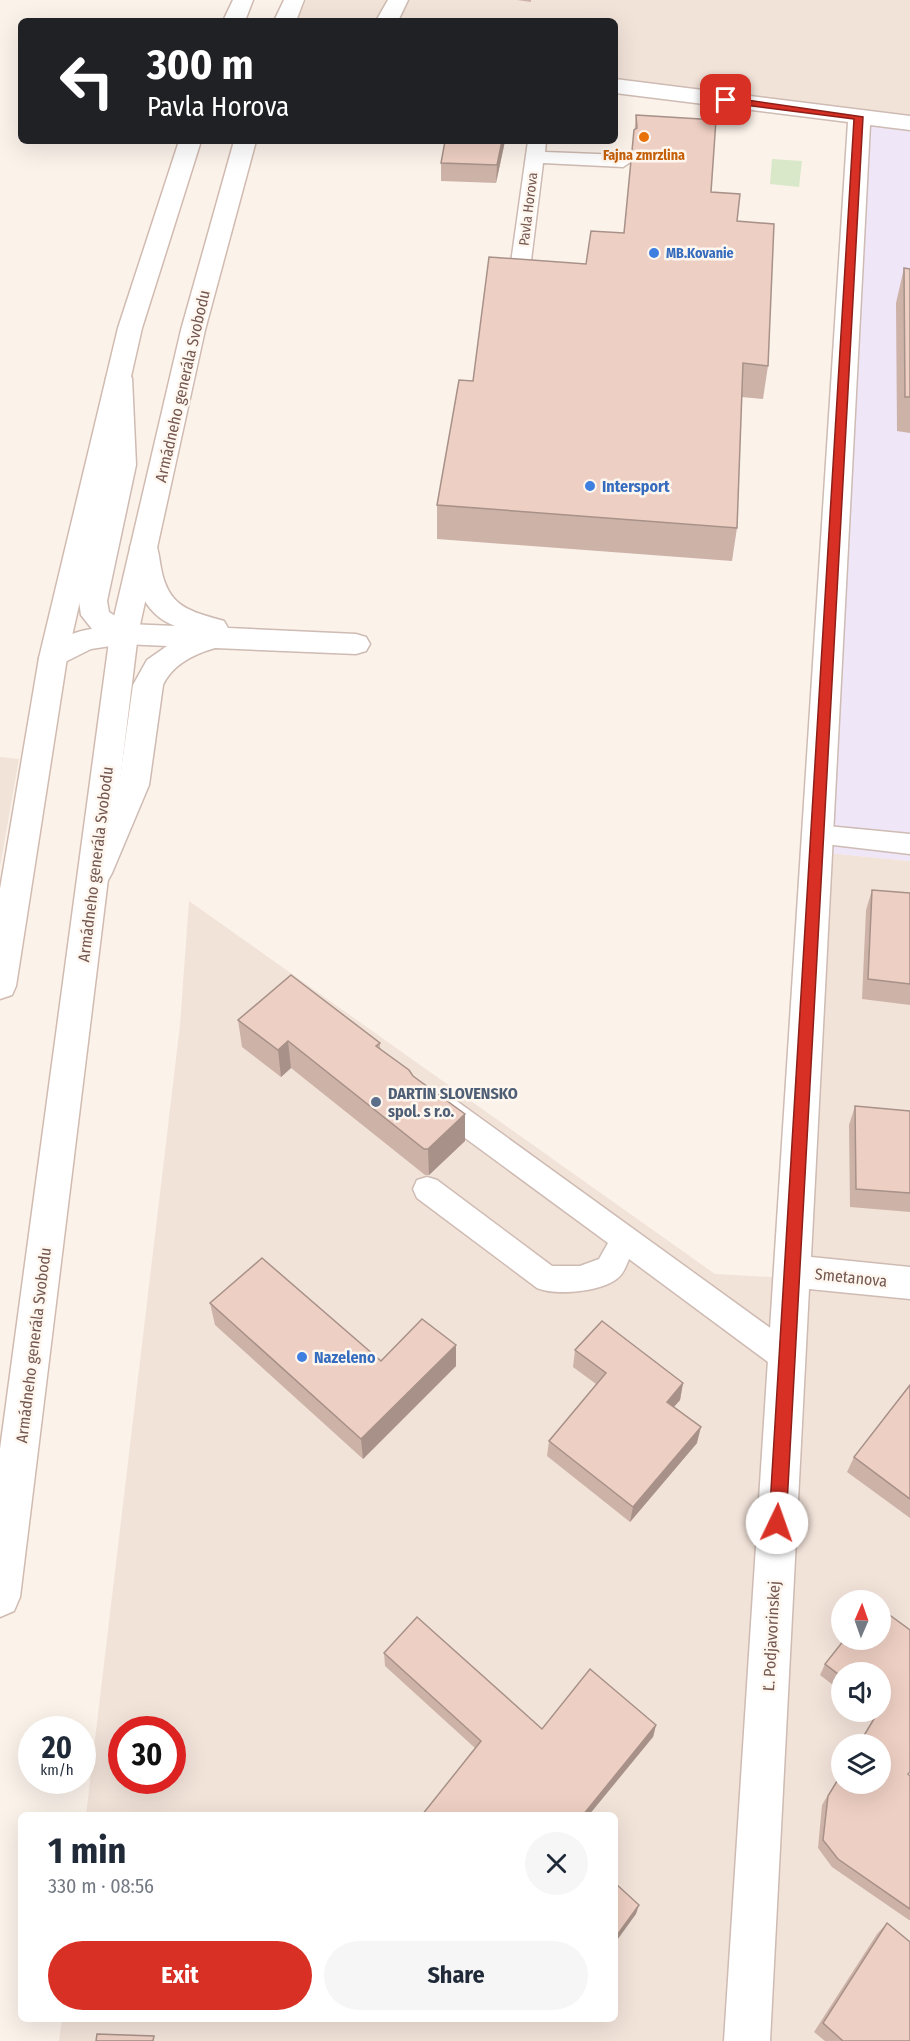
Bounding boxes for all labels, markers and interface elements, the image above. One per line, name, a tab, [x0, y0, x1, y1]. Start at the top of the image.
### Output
text: 300 m	[147, 40, 254, 90]
icon: left	[48, 42, 126, 120]
pin	[700, 74, 751, 125]
icon: arrive	[709, 83, 742, 116]
text: Pavla Horova	[147, 91, 289, 123]
marker: Fajna zmrzlina	[637, 130, 651, 144]
place label: Fajna zmrzlina	[603, 147, 685, 164]
street label: Pavla Horova	[516, 171, 541, 247]
place label: MB.Kovanie	[666, 245, 734, 262]
marker: MB.Kovanie	[647, 246, 661, 260]
street label: Armádneho generála Svobodu	[151, 288, 214, 484]
place label: Intersport	[602, 477, 670, 496]
marker: Intersport	[583, 479, 597, 493]
street label: Armádneho generála Svobodu	[74, 765, 117, 963]
place label: DARTIN SLOVENSKO spol. s r.o.	[388, 1084, 518, 1121]
marker: DARTIN SLOVENSKO spol. s r.o.	[369, 1095, 383, 1109]
street label: Armádneho generála Svobodu	[12, 1246, 55, 1444]
street label: Smetanova	[814, 1264, 888, 1291]
place label: Nazeleno	[314, 1348, 376, 1367]
marker: Nazeleno	[295, 1350, 309, 1364]
position arrow	[745, 1491, 809, 1555]
street label: Ľ. Podjavorinskej	[759, 1580, 784, 1692]
north arrow	[831, 1590, 891, 1650]
map controls	[831, 1590, 891, 1794]
button: sound	[831, 1662, 891, 1722]
speed limit sign: 30	[108, 1716, 186, 1794]
text: 20	[42, 1730, 72, 1766]
button: layers	[831, 1734, 891, 1794]
text: km/h	[40, 1761, 74, 1779]
text: 1 min	[48, 1829, 126, 1873]
button: close	[525, 1832, 588, 1895]
text: 330 m · 08:56	[48, 1874, 154, 1898]
button: Exit	[48, 1941, 312, 2010]
button: Share	[324, 1941, 588, 2010]

